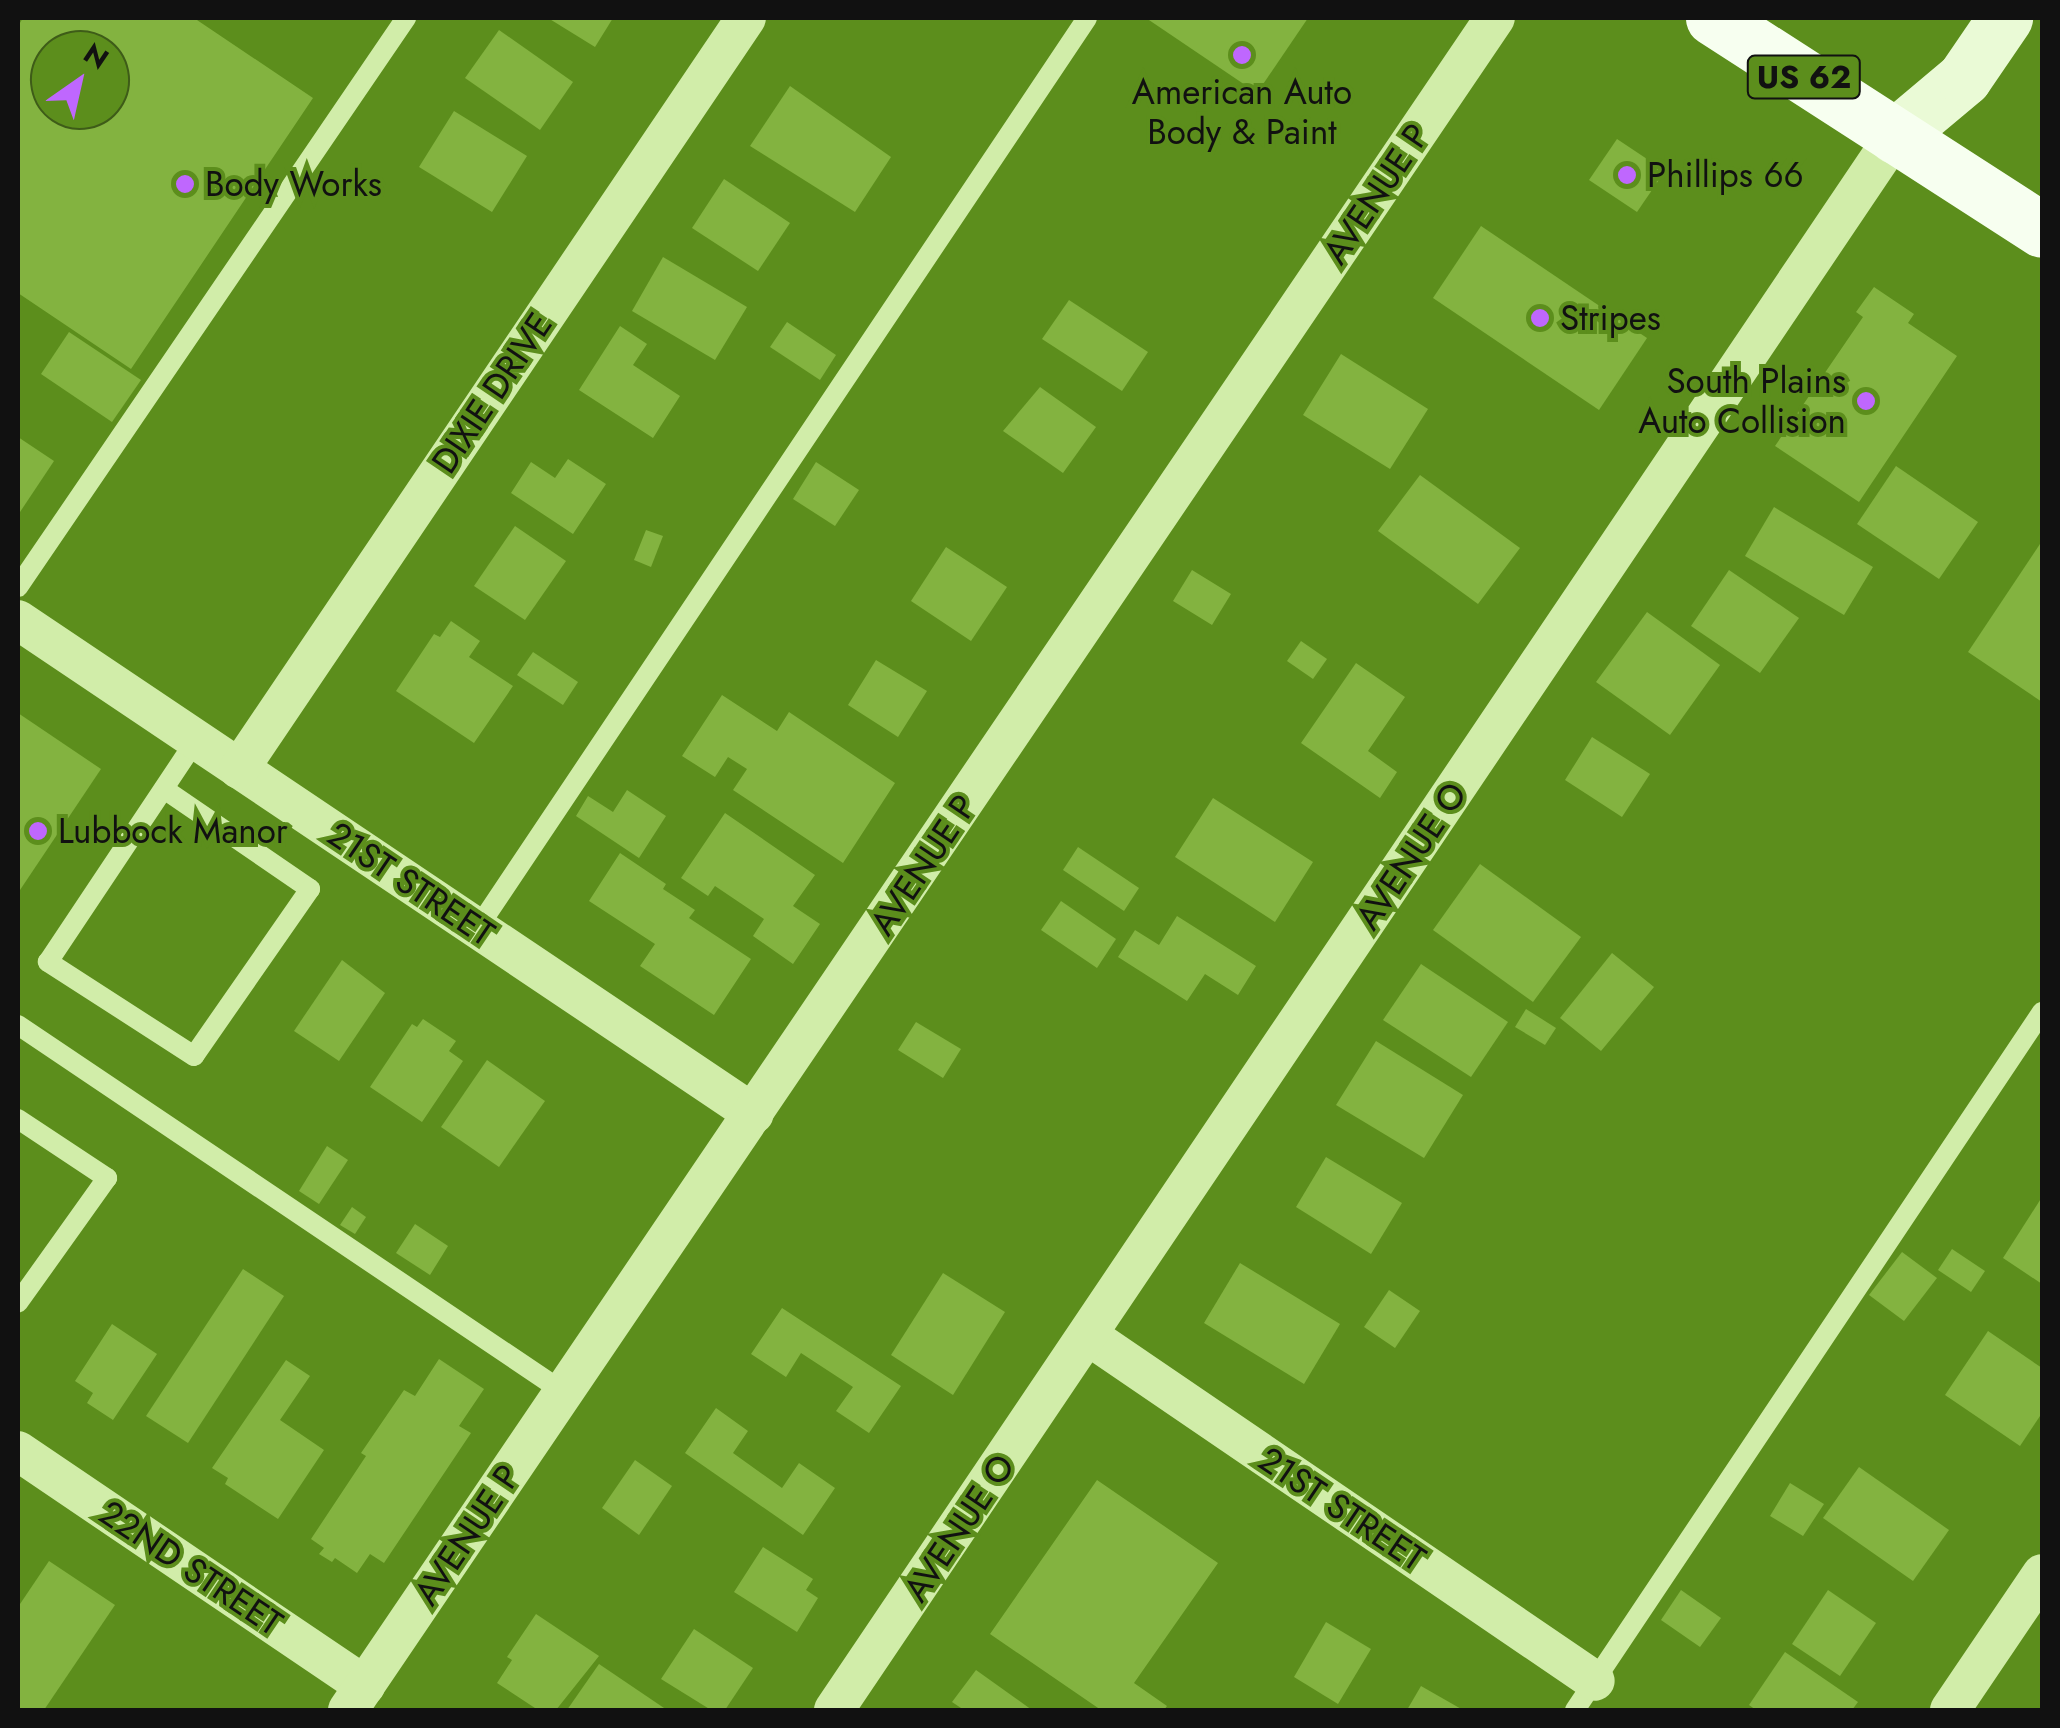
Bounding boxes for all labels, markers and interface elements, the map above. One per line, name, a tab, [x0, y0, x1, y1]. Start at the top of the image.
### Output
north arrow	[30, 30, 130, 130]
text: N	[75, 33, 117, 80]
marker: American Auto Body & Paint	[1231, 44, 1253, 66]
road number: US 62	[1746, 50, 1862, 104]
place label: American Auto Body & Paint	[1132, 71, 1352, 153]
street label: AVENUE P	[1314, 116, 1438, 272]
place label: Phillips 66	[1647, 154, 1804, 196]
place label: Body Works	[205, 163, 382, 205]
marker: Phillips 66	[1616, 164, 1638, 186]
marker: Body Works	[174, 173, 196, 195]
place label: Stripes	[1560, 297, 1661, 339]
street label: DIXIE DRIVE	[423, 305, 561, 481]
marker: Stripes	[1529, 307, 1551, 329]
place label: South Plains Auto Collision	[1638, 360, 1846, 442]
marker: South Plains Auto Collision	[1855, 390, 1877, 412]
street label: AVENUE O	[1347, 774, 1475, 938]
street label: AVENUE P	[861, 787, 985, 943]
place label: Lubbock Manor	[58, 810, 288, 852]
street label: 21ST STREET	[320, 813, 502, 955]
marker: Lubbock Manor	[27, 820, 49, 842]
street label: 21ST STREET	[1251, 1438, 1433, 1580]
street label: AVENUE O	[895, 1446, 1023, 1610]
street label: AVENUE P	[405, 1457, 529, 1613]
street label: 22ND STREET	[92, 1492, 290, 1644]

